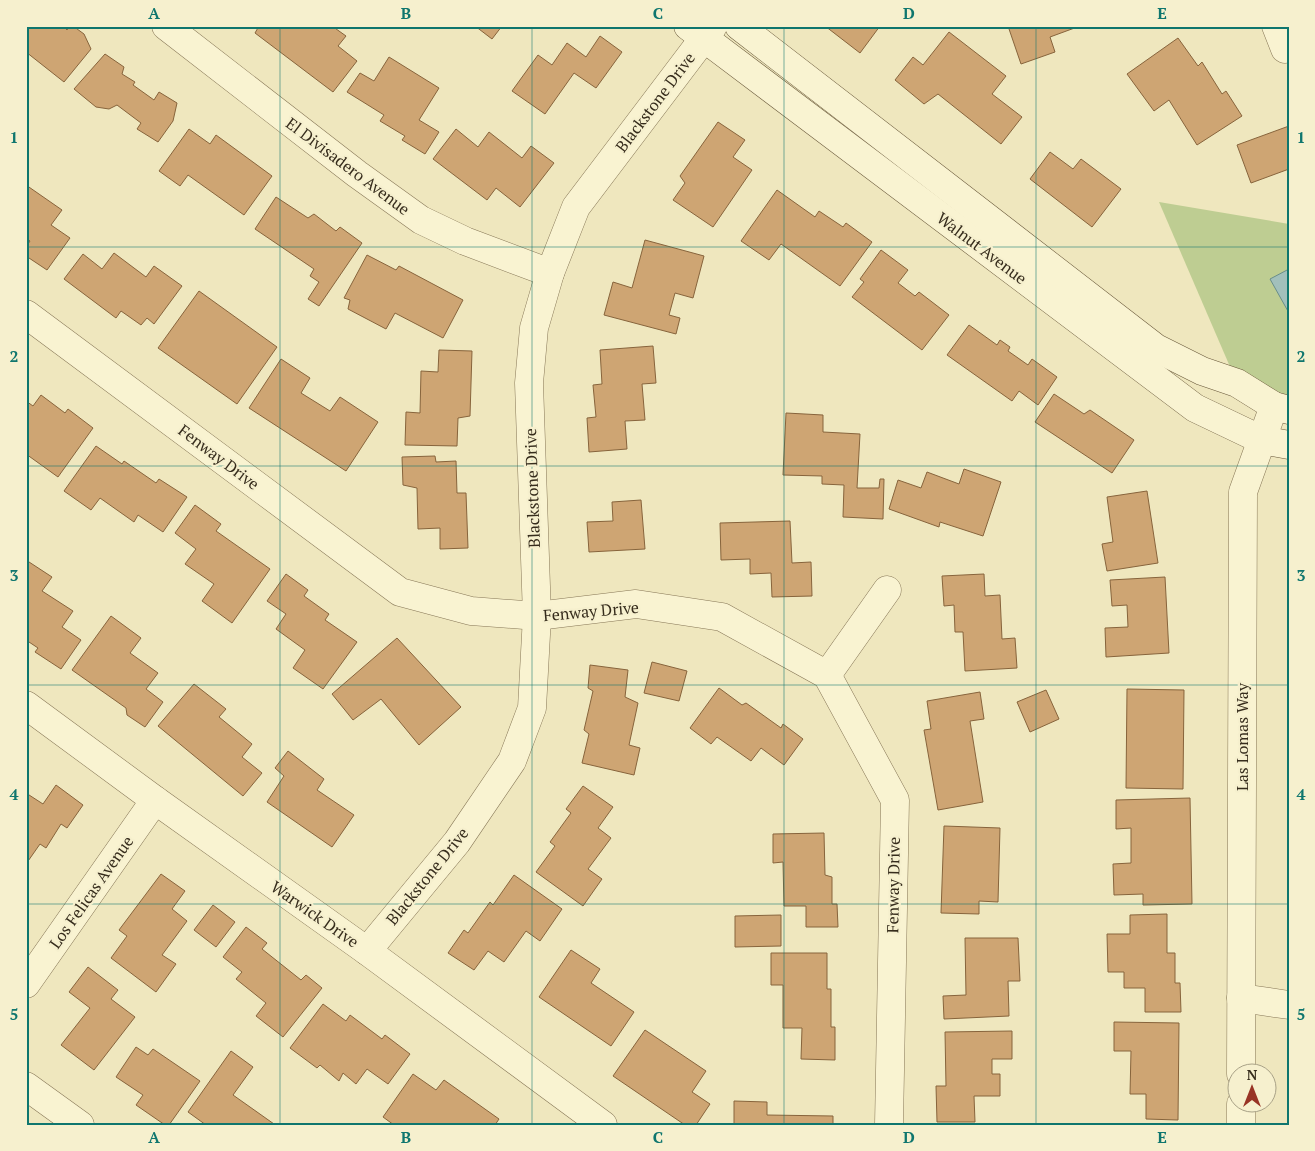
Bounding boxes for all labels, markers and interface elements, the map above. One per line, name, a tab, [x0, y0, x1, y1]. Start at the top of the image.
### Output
text: A	[148, 2, 160, 24]
text: B	[401, 2, 411, 24]
text: C	[653, 2, 663, 24]
text: D	[903, 2, 915, 24]
text: E	[1157, 2, 1167, 24]
street label: Blackstone Drive	[610, 48, 700, 156]
street label: El Divisadero Avenue	[281, 112, 415, 220]
text: 1	[9, 126, 19, 148]
text: 1	[1296, 126, 1306, 148]
street label: Walnut Avenue	[932, 207, 1032, 289]
text: 2	[9, 345, 19, 367]
text: 2	[1296, 345, 1306, 367]
street label: Fenway Drive	[174, 419, 264, 495]
street label: Blackstone Drive	[519, 428, 545, 548]
text: 3	[9, 564, 19, 586]
text: 3	[1296, 564, 1306, 586]
street label: Fenway Drive	[542, 596, 640, 626]
street label: Las Lomas Way	[1231, 682, 1253, 791]
text: 4	[9, 783, 19, 805]
text: 4	[1296, 783, 1306, 805]
street label: Blackstone Drive	[381, 823, 473, 929]
street label: Los Felicas Avenue	[44, 831, 138, 953]
street label: Fenway Drive	[881, 837, 905, 933]
street label: Warwick Drive	[267, 876, 363, 952]
text: 5	[9, 1003, 19, 1025]
text: 5	[1296, 1003, 1306, 1025]
north arrow	[1228, 1064, 1278, 1114]
text: N	[1247, 1065, 1258, 1084]
text: A	[148, 1126, 160, 1148]
text: B	[401, 1126, 411, 1148]
text: C	[653, 1126, 663, 1148]
text: D	[903, 1126, 915, 1148]
text: E	[1157, 1126, 1167, 1148]

